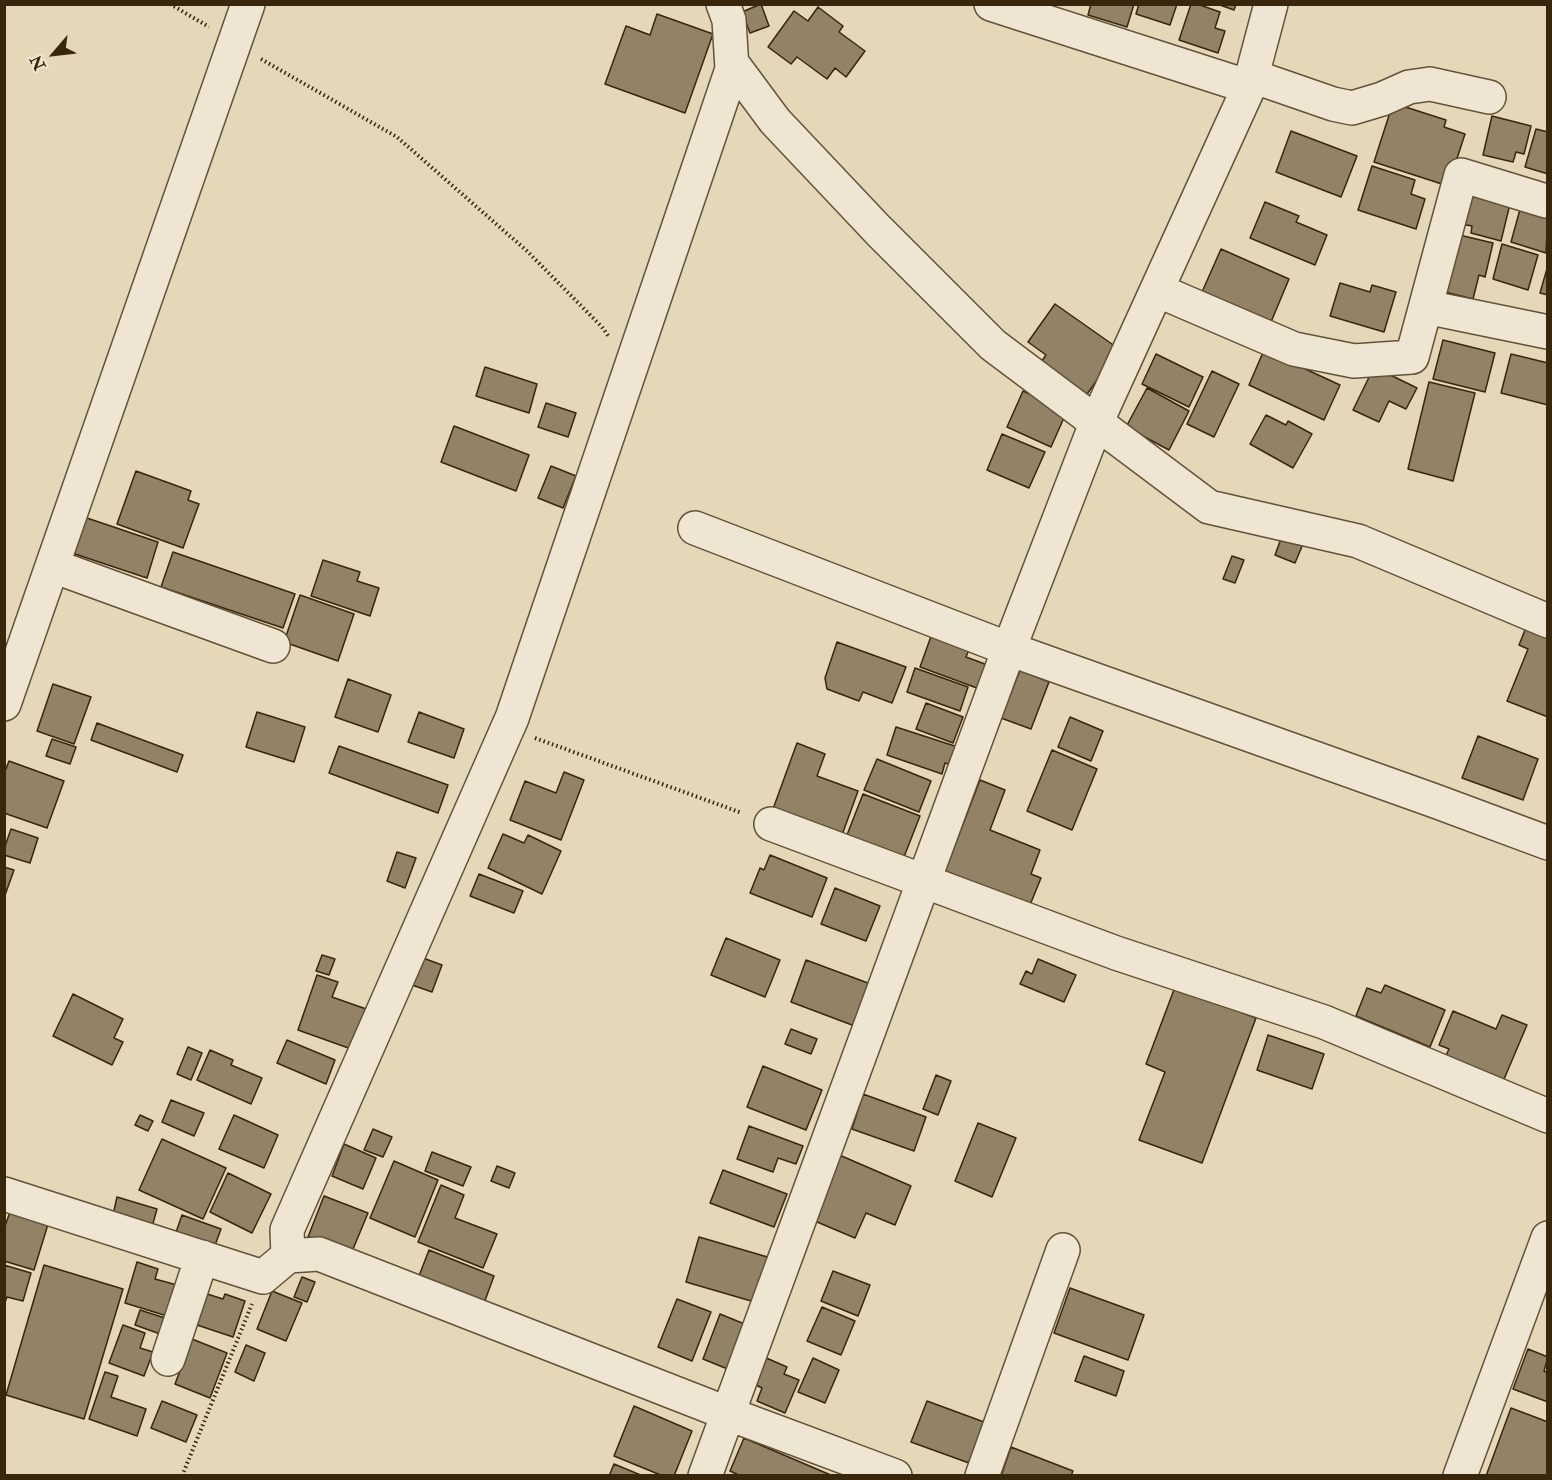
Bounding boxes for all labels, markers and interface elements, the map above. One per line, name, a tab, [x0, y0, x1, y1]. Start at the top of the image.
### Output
north arrow	[24, 24, 84, 84]
text: N	[26, 51, 50, 73]

